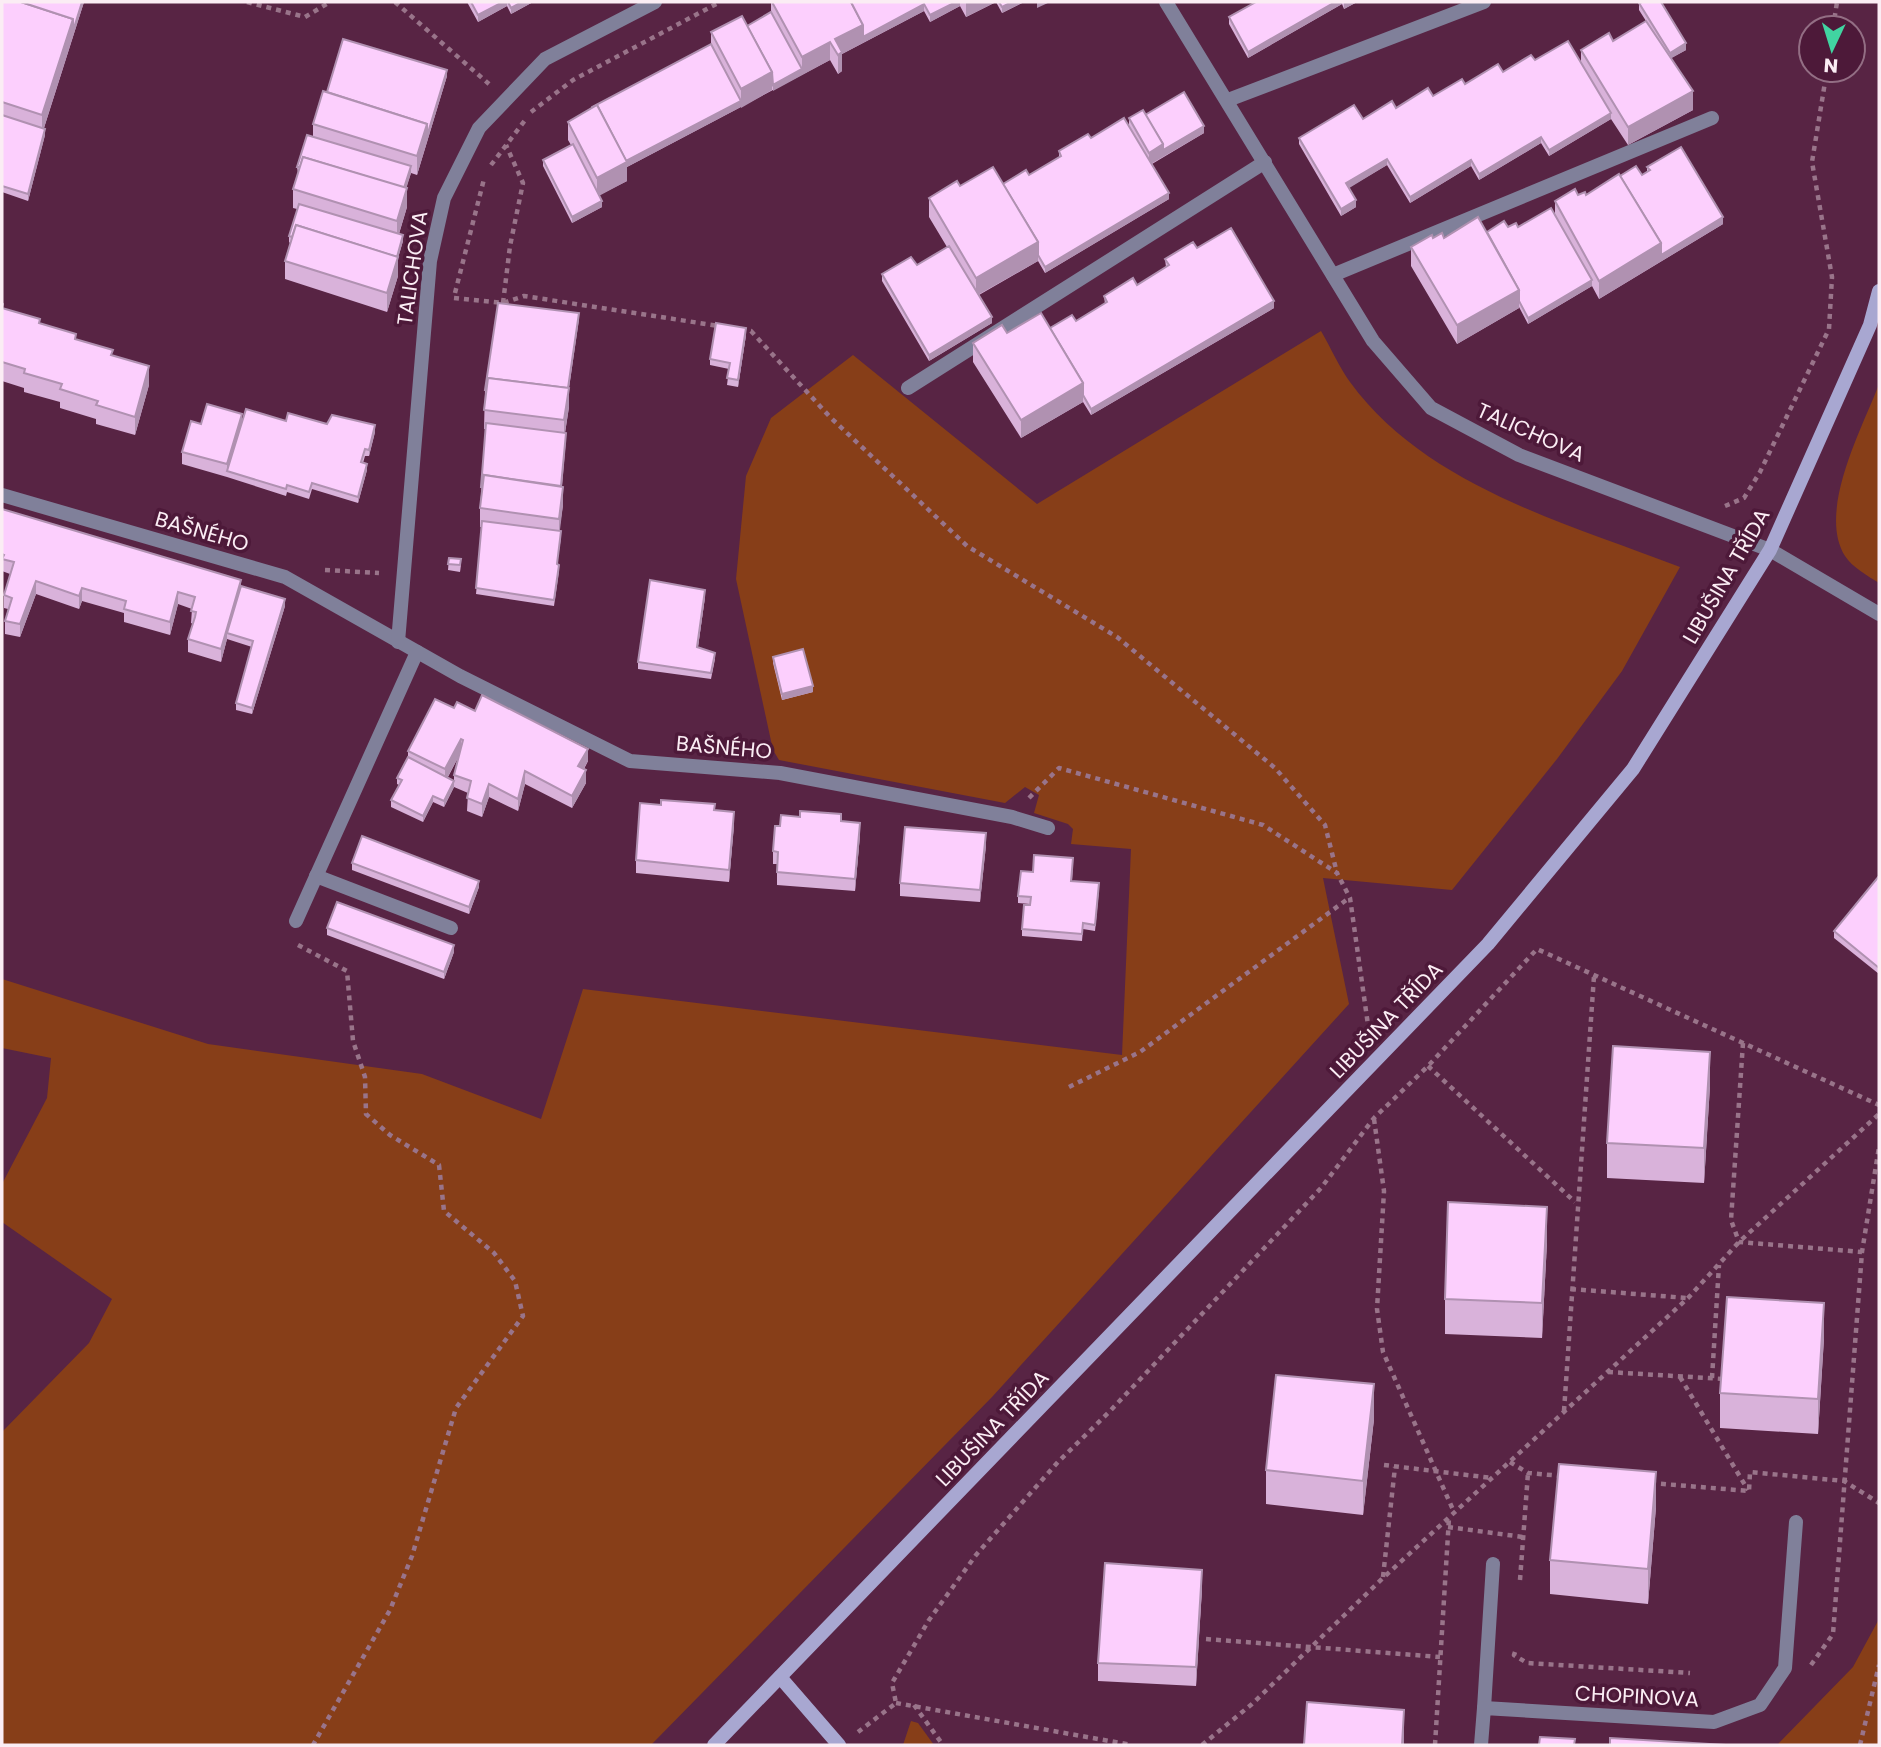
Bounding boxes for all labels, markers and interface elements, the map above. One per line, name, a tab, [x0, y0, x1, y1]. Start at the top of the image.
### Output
north arrow	[1797, 14, 1867, 84]
text: N	[1823, 51, 1839, 79]
street label: TALICHOVA	[390, 209, 434, 327]
street label: TALICHOVA	[1472, 395, 1590, 469]
street label: LIBUŠINA TŘÍDA	[1676, 503, 1776, 649]
street label: BAŠNÉHO	[152, 504, 252, 558]
street label: BAŠNÉHO	[675, 728, 773, 766]
street label: LIBUŠINA TŘÍDA	[1323, 955, 1449, 1085]
street label: LIBUŠINA TŘÍDA	[929, 1363, 1055, 1493]
street label: CHOPINOVA	[1574, 1678, 1700, 1714]

